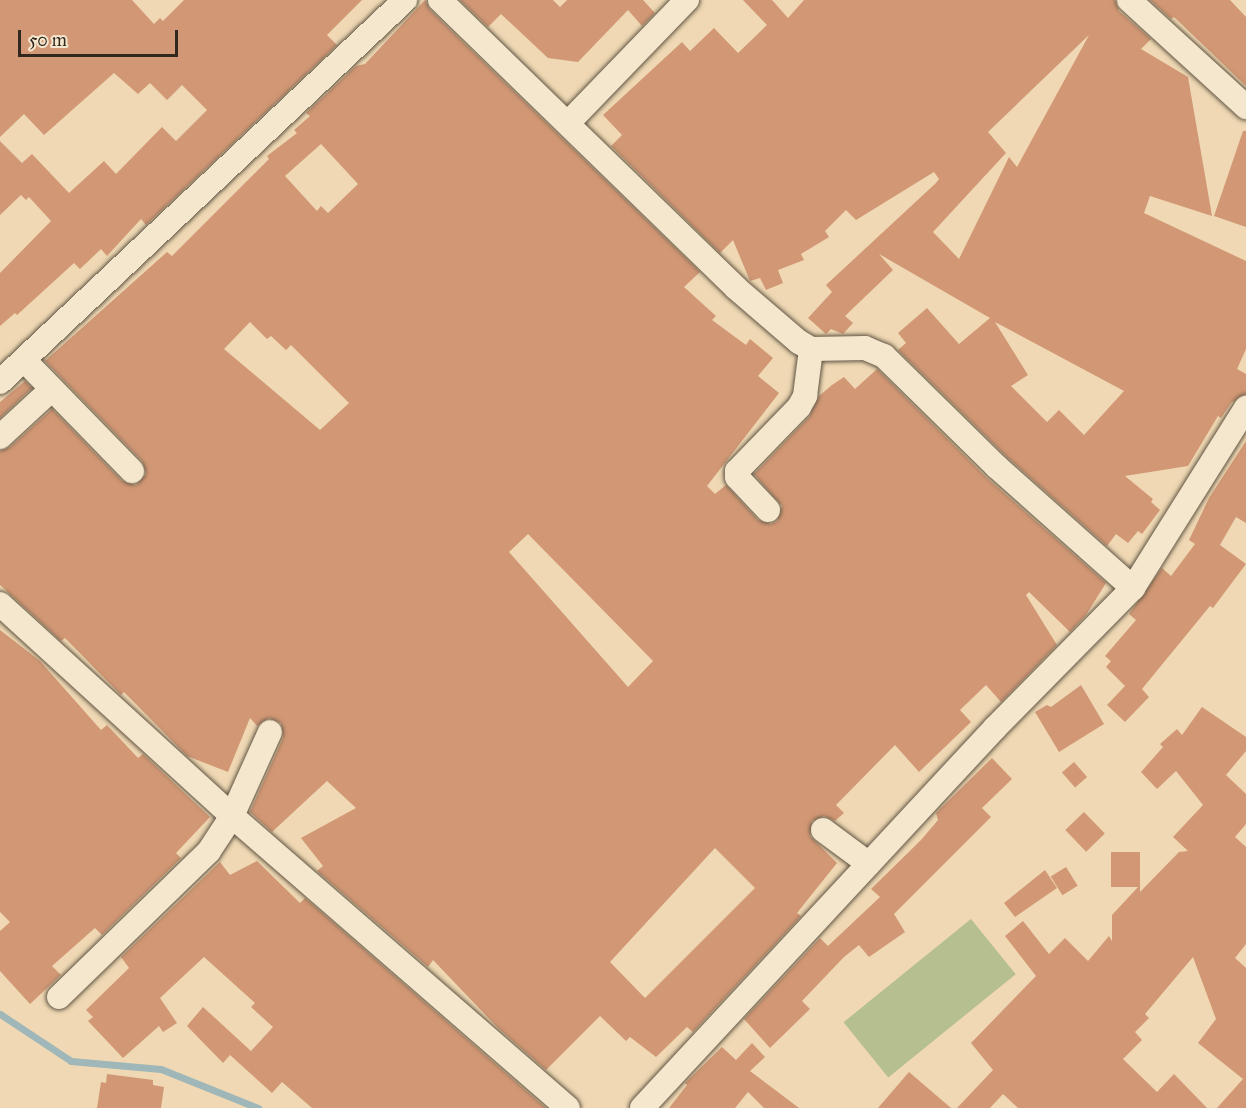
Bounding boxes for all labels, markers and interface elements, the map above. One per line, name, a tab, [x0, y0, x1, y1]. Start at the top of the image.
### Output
scale bar	[21, 18, 182, 56]
text: 50 m	[29, 29, 67, 51]

